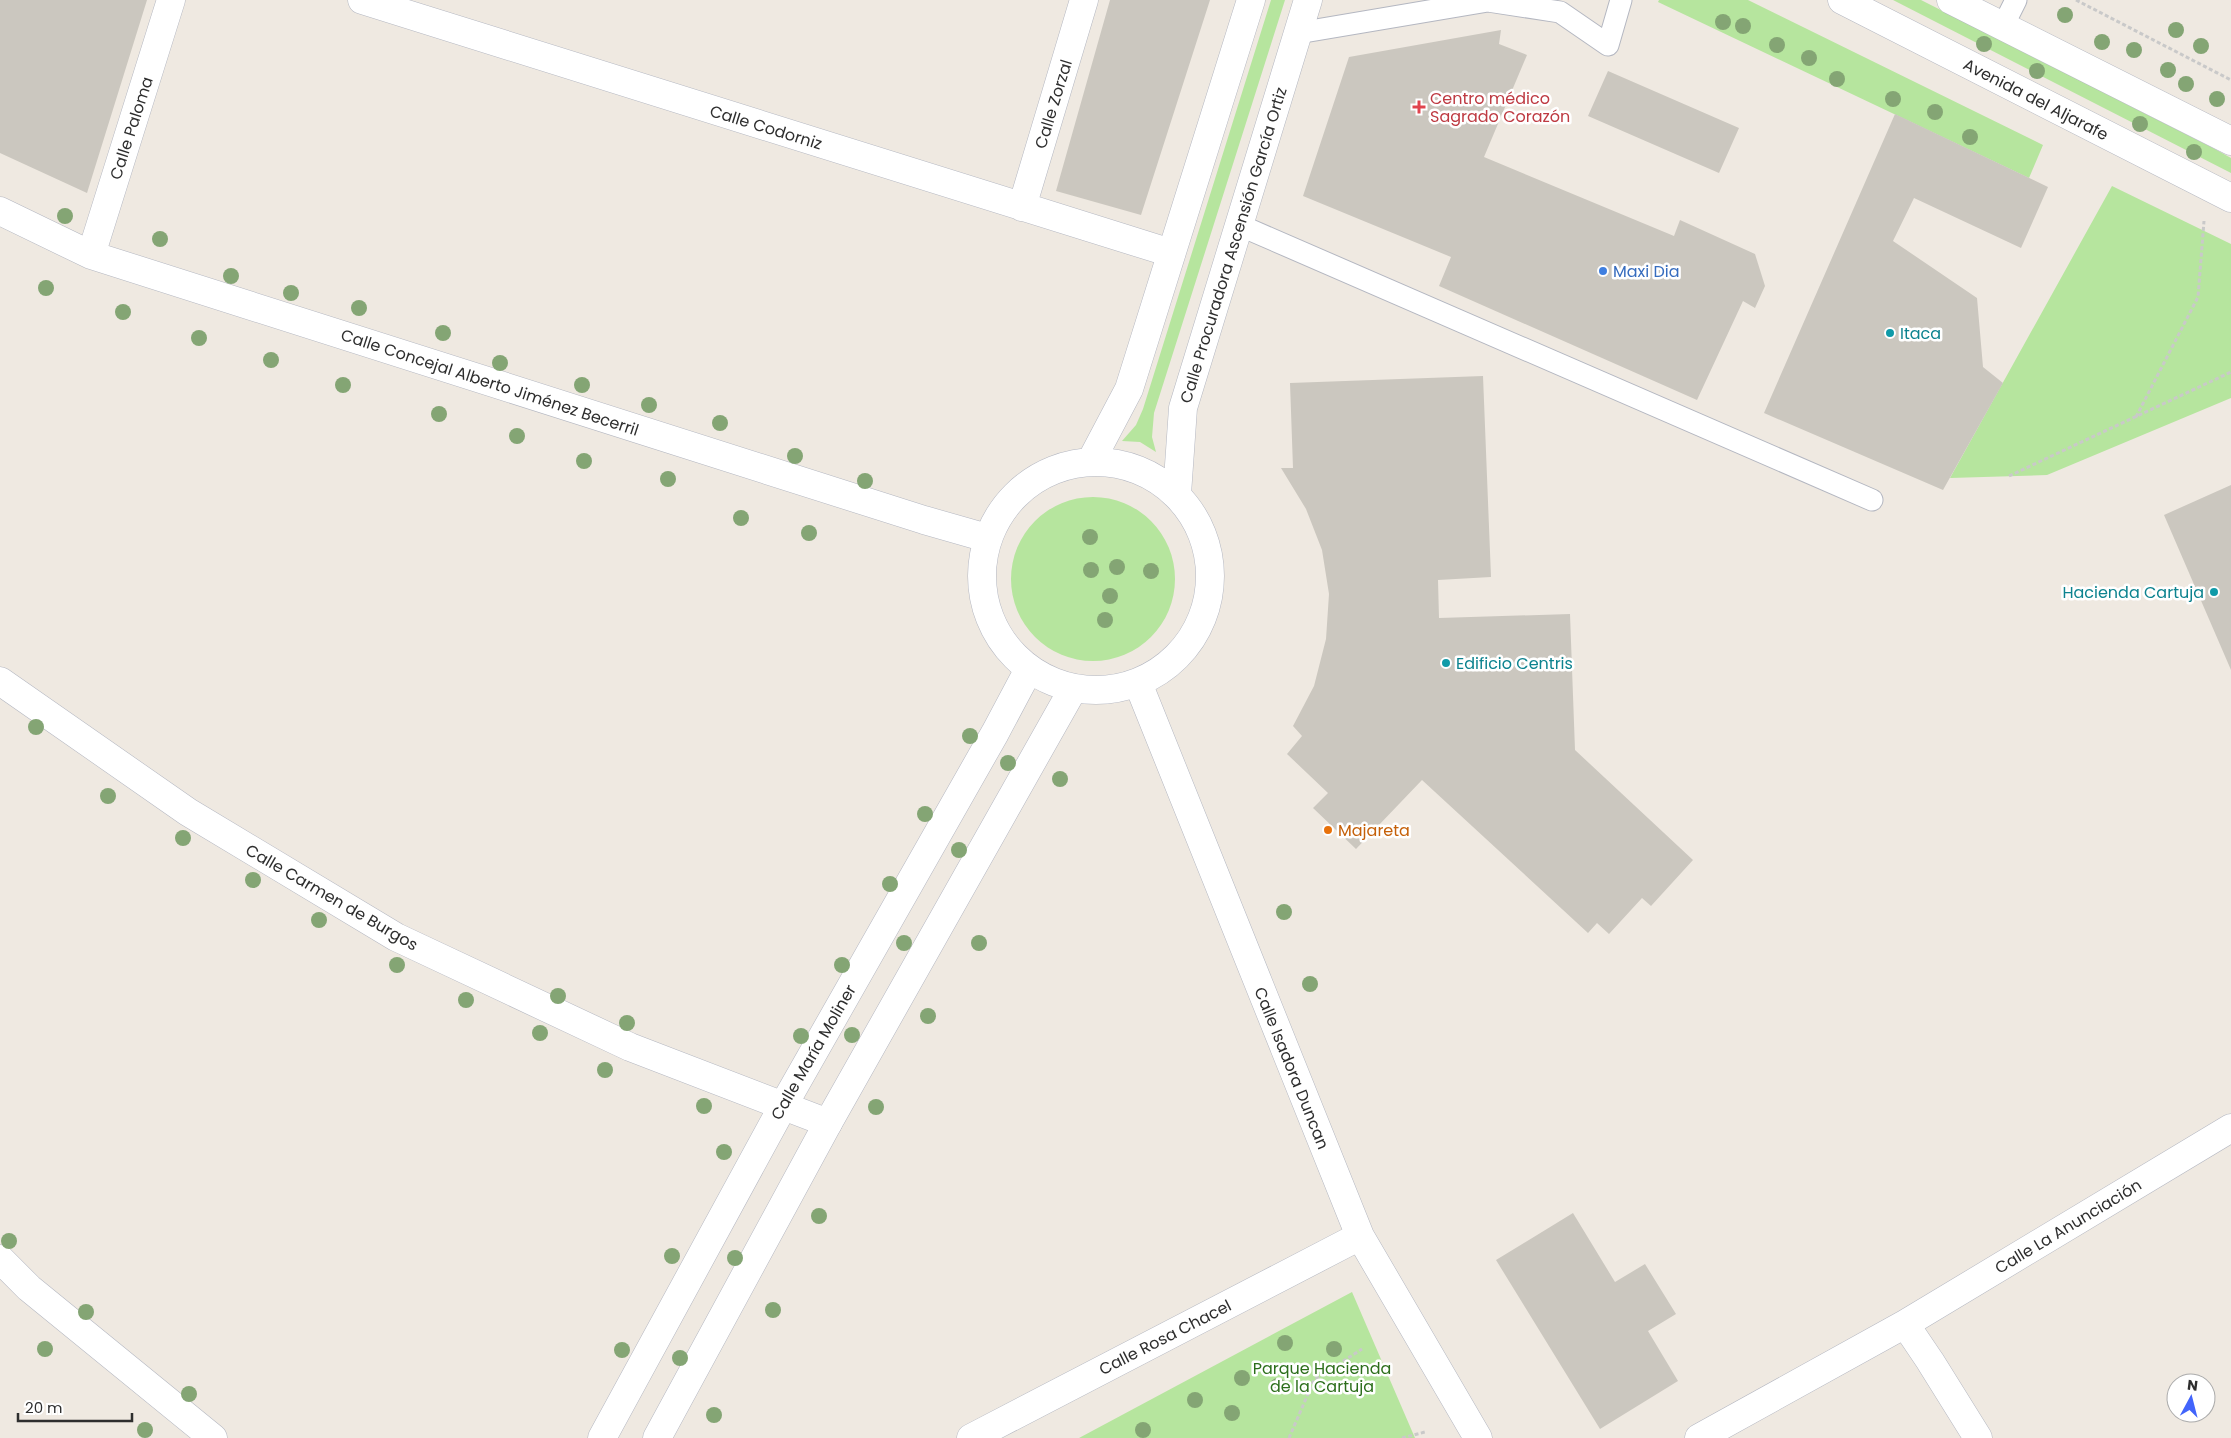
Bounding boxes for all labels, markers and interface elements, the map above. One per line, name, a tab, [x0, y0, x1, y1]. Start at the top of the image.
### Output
street label: Avenida del Aljarafe	[1959, 53, 2112, 146]
street label: Calle Zorzal	[1029, 57, 1078, 152]
street label: Calle Paloma	[104, 74, 159, 182]
street label: Calle Procuradora Ascensión García Ortiz	[1174, 84, 1293, 406]
place label: Centro médico Sagrado Corazón	[1430, 87, 1570, 128]
street label: Calle Codorniz	[707, 99, 825, 155]
marker: Centro médico Sagrado Corazón	[1412, 100, 1426, 114]
place label: Maxi Dia	[1613, 260, 1680, 283]
marker: Maxi Dia	[1597, 265, 1609, 277]
place label: Itaca	[1900, 322, 1941, 345]
street label: Calle Concejal Alberto Jiménez Becerril	[338, 323, 642, 442]
marker: Itaca	[1884, 327, 1896, 339]
place label: Hacienda Cartuja	[2062, 581, 2204, 604]
marker: Hacienda Cartuja	[2208, 586, 2220, 598]
place label: Edificio Centris	[1456, 652, 1573, 675]
marker: Edificio Centris	[1440, 657, 1452, 669]
place label: Majareta	[1338, 819, 1410, 842]
marker: Majareta	[1322, 824, 1334, 836]
street label: Calle Carmen de Burgos	[241, 839, 422, 956]
street label: Calle María Moliner	[765, 980, 862, 1124]
street label: Calle Isadora Duncan	[1248, 984, 1335, 1153]
street label: Calle La Anunciación	[1991, 1173, 2146, 1279]
street label: Calle Rosa Chacel	[1095, 1294, 1235, 1381]
park label: Parque Hacienda de la Cartuja	[1253, 1357, 1391, 1398]
north arrow	[2166, 1373, 2216, 1423]
text: N	[2186, 1375, 2199, 1396]
scale bar	[18, 1390, 131, 1422]
text: 20 m	[25, 1397, 63, 1418]

